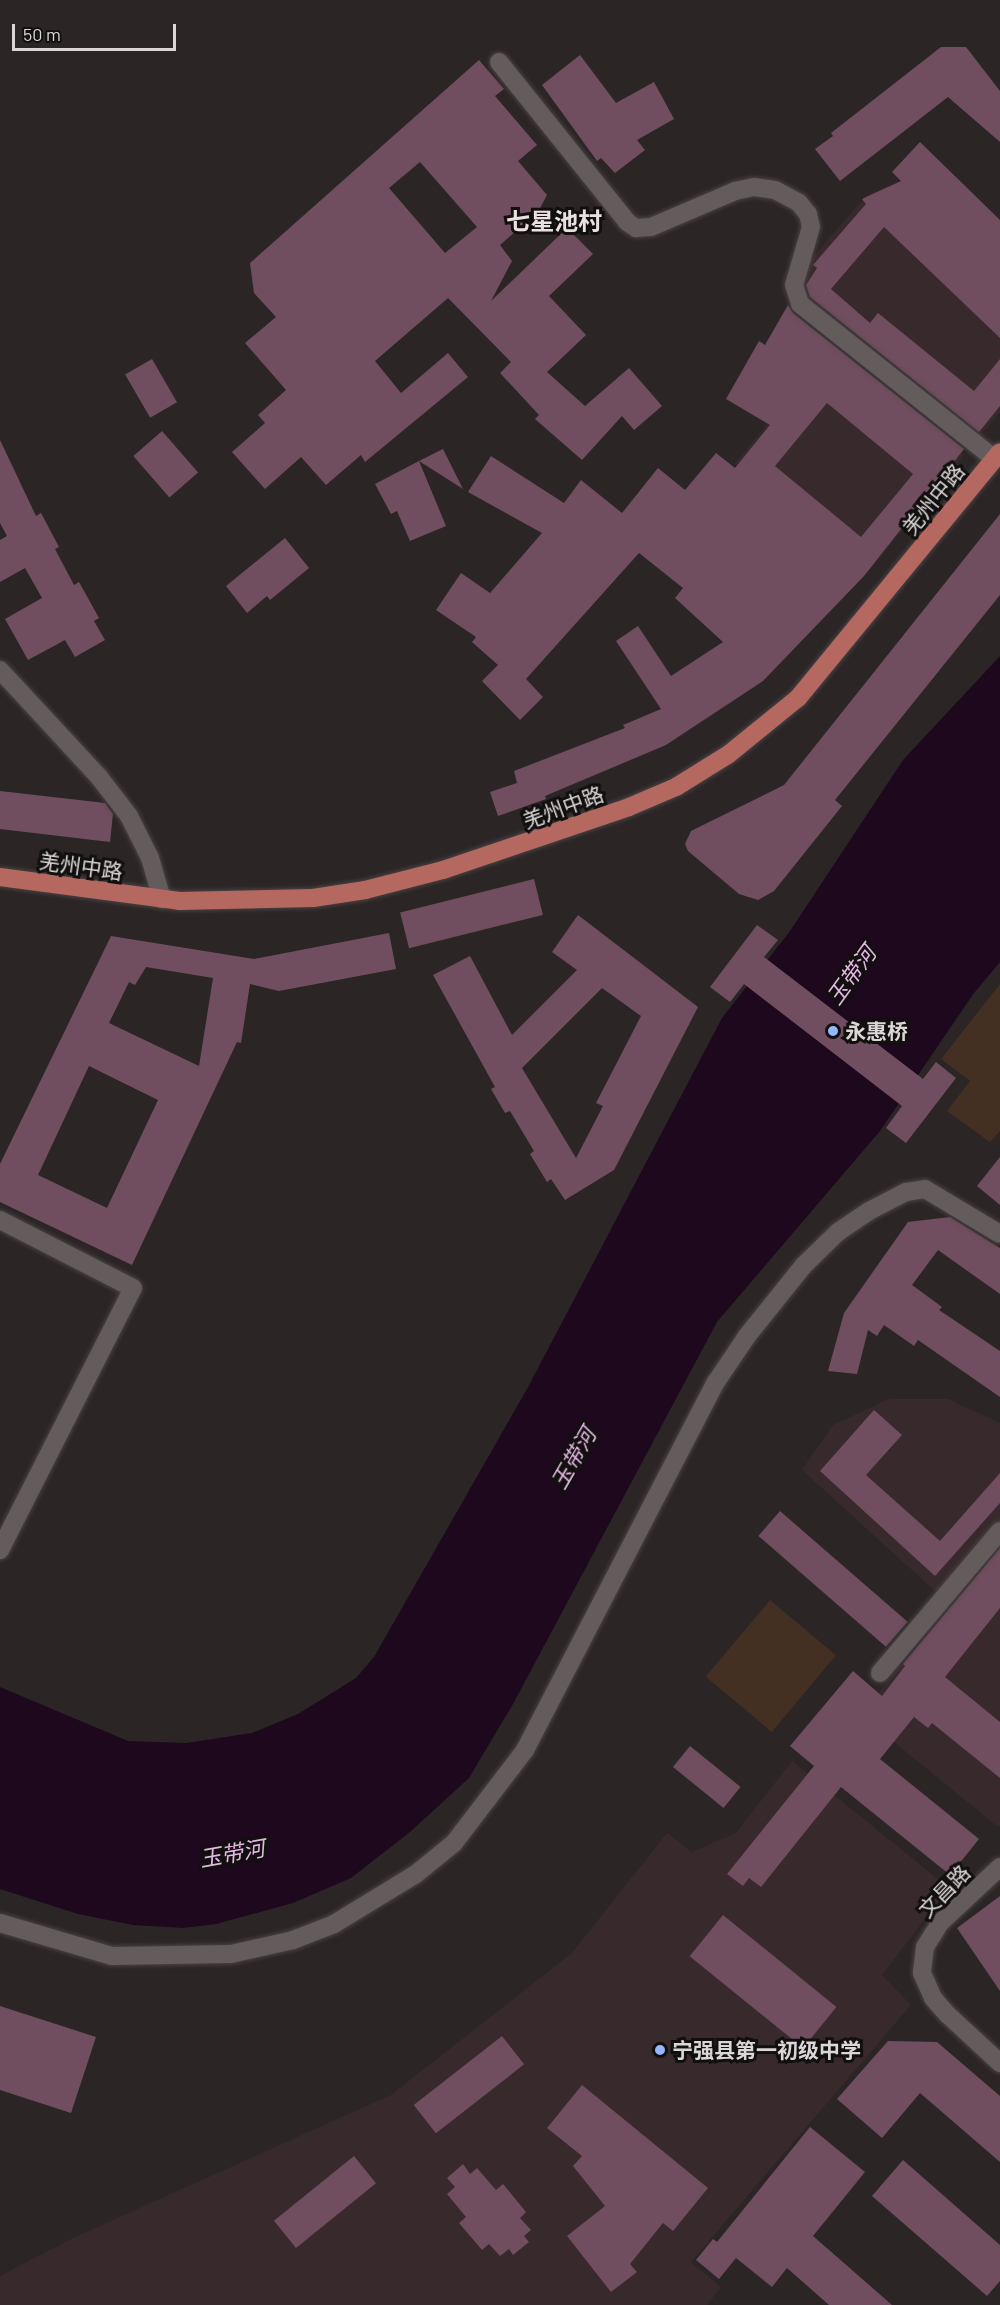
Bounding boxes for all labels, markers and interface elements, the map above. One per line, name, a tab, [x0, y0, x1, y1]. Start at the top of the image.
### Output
scale bar	[15, 12, 178, 50]
text: 50 m	[23, 23, 61, 45]
district label: 七星池村	[506, 207, 602, 235]
street label: 羌州中路	[897, 458, 969, 540]
street label: 羌州中路	[519, 781, 607, 833]
street label: 羌州中路	[38, 848, 124, 884]
water label: 玉带河	[821, 941, 881, 1009]
place label: 永惠桥	[845, 1018, 908, 1044]
marker: 永惠桥	[826, 1024, 840, 1038]
water label: 玉带河	[545, 1423, 601, 1493]
water label: 玉带河	[197, 1834, 267, 1872]
street label: 文昌路	[913, 1860, 975, 1922]
place label: 宁强县第一初级中学	[672, 2037, 861, 2063]
marker: 宁强县第一初级中学	[653, 2043, 667, 2057]

